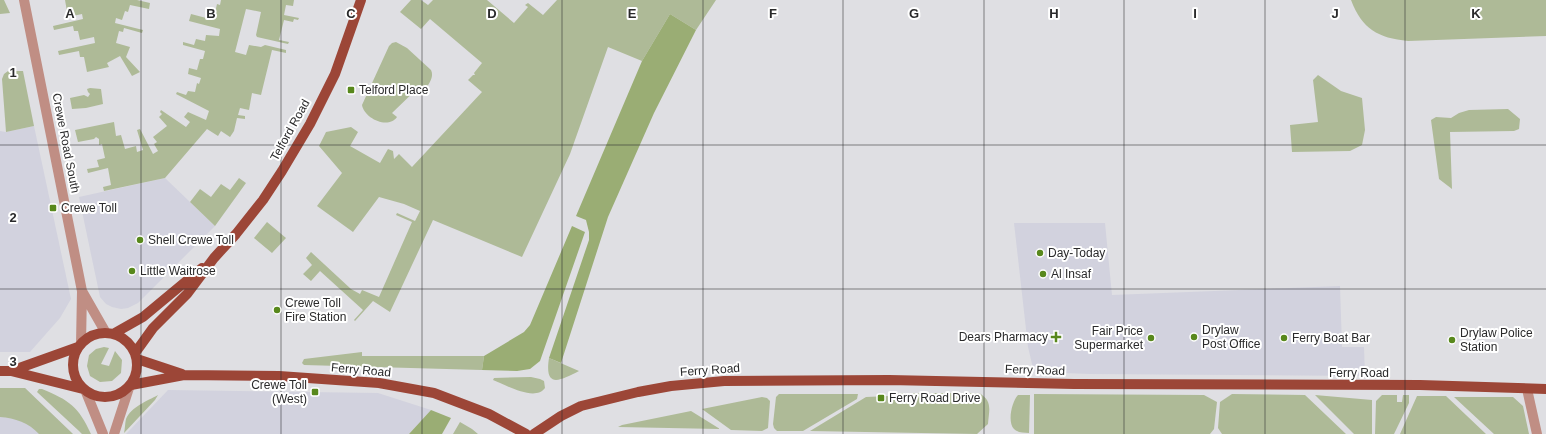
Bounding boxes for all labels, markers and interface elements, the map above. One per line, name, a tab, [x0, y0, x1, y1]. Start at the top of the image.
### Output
text: A	[65, 6, 75, 21]
text: B	[206, 6, 216, 21]
text: C	[346, 6, 356, 21]
text: D	[487, 6, 497, 21]
text: E	[628, 6, 637, 21]
text: F	[769, 6, 777, 21]
text: G	[909, 6, 919, 21]
text: H	[1049, 6, 1059, 21]
text: I	[1193, 6, 1197, 21]
text: J	[1331, 6, 1339, 21]
text: K	[1471, 6, 1481, 21]
text: 1	[9, 65, 17, 80]
place label: Telford Place	[359, 83, 429, 97]
marker: Telford Place	[346, 85, 356, 95]
street label: Crewe Road South	[49, 92, 83, 194]
street label: Telford Road	[267, 97, 313, 163]
place label: Crewe Toll	[61, 201, 117, 215]
marker: Crewe Toll	[48, 203, 58, 213]
text: 2	[9, 210, 17, 225]
place label: Shell Crewe Toll	[148, 233, 234, 247]
marker: Shell Crewe Toll	[135, 235, 145, 245]
place label: Day-Today	[1048, 246, 1105, 260]
marker: Day-Today	[1035, 248, 1045, 258]
place label: Little Waitrose	[140, 264, 216, 278]
marker: Little Waitrose	[127, 266, 137, 276]
place label: Al Insaf	[1051, 267, 1092, 281]
marker: Al Insaf	[1038, 269, 1048, 279]
place label: Crewe Toll Fire Station	[285, 296, 346, 324]
marker: Crewe Toll Fire Station	[272, 305, 282, 315]
place label: Drylaw Post Office	[1202, 323, 1261, 351]
place label: Fair Price Supermarket	[1074, 324, 1144, 352]
place label: Drylaw Police Station	[1460, 326, 1533, 354]
place label: Dears Pharmacy	[959, 330, 1048, 344]
place label: Ferry Boat Bar	[1292, 331, 1370, 345]
marker: Dears Pharmacy	[1051, 332, 1061, 342]
marker: Drylaw Post Office	[1189, 332, 1199, 342]
marker: Fair Price Supermarket	[1146, 333, 1156, 343]
marker: Ferry Boat Bar	[1279, 333, 1289, 343]
marker: Drylaw Police Station	[1447, 335, 1457, 345]
text: 3	[9, 354, 17, 369]
street label: Ferry Road	[330, 360, 392, 380]
street label: Ferry Road	[680, 361, 740, 379]
street label: Ferry Road	[1005, 362, 1065, 378]
street label: Ferry Road	[1329, 366, 1389, 380]
place label: Crewe Toll (West)	[251, 378, 307, 406]
marker: Crewe Toll (West)	[310, 387, 320, 397]
place label: Ferry Road Drive	[889, 391, 981, 405]
marker: Ferry Road Drive	[876, 393, 886, 403]

